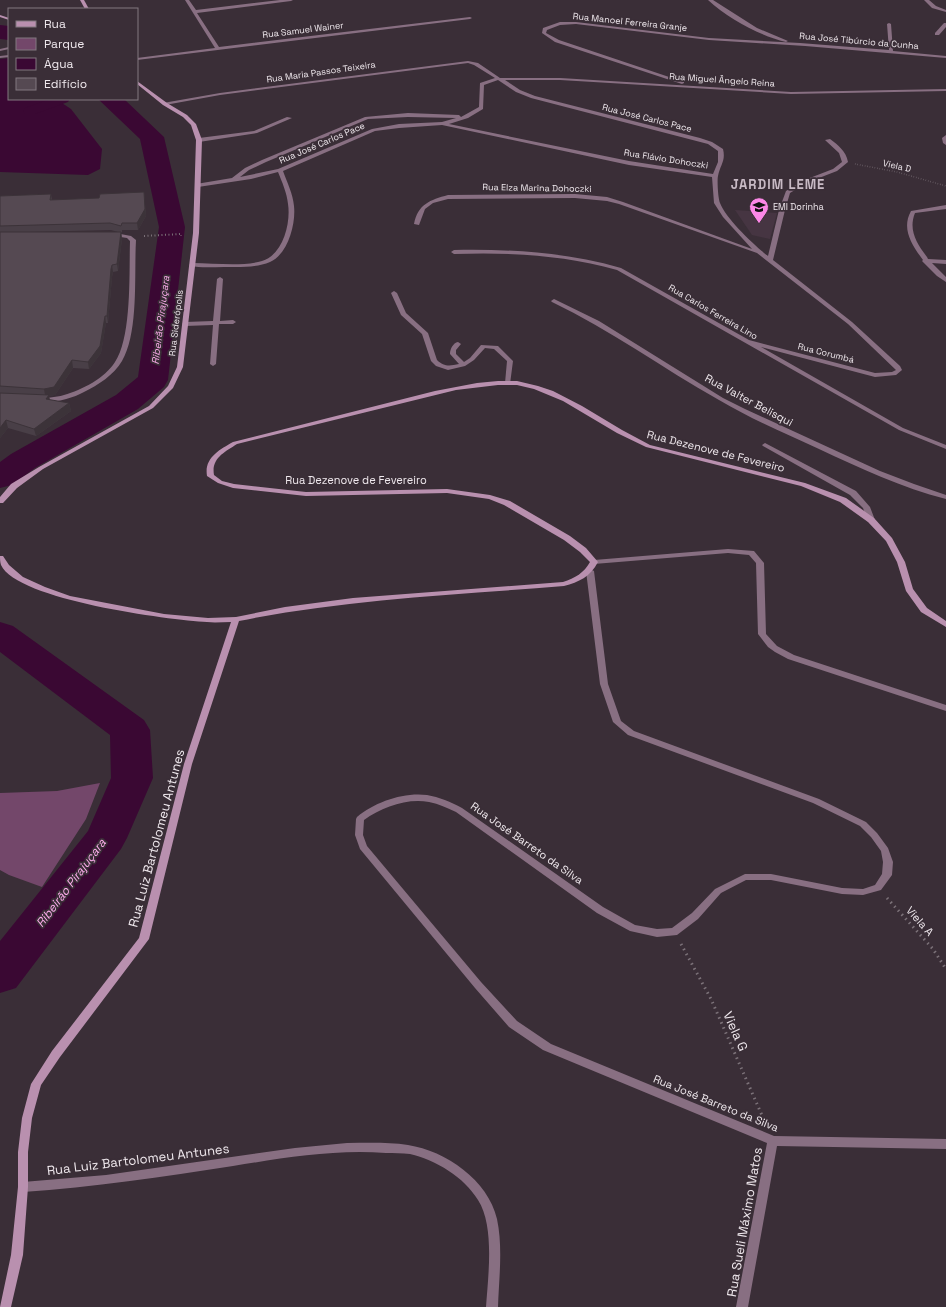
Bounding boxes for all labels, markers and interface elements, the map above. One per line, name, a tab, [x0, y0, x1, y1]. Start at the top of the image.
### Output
legend	[8, 8, 138, 100]
street label: Rua Manoel Ferreira Granje	[572, 10, 688, 34]
text: Rua	[44, 16, 66, 32]
street label: Rua Samuel Wainer	[262, 19, 345, 41]
street label: Rua José Tibúrcio da Cunha	[799, 30, 919, 52]
text: Parque	[44, 36, 84, 52]
text: Água	[44, 56, 74, 72]
street label: Rua Maria Passos Teixeira	[266, 58, 376, 86]
street label: Rua Miguel Ângelo Reina	[669, 70, 775, 90]
text: Edifício	[44, 76, 87, 92]
street label: Rua José Carlos Pace	[601, 101, 693, 135]
street label: Rua José Carlos Pace	[277, 120, 367, 166]
street label: Rua Flávio Dohoczki	[623, 146, 709, 172]
street label: Viela D	[882, 157, 912, 175]
district label: JARDIM LEME	[731, 176, 825, 193]
street label: Rua Elza Marina Dohoczki	[482, 181, 592, 195]
school or university icon: EMI Dorinha	[748, 196, 770, 224]
place label: EMI Dorinha	[773, 201, 824, 213]
water label: Ribeirão Pirajuçara	[149, 275, 172, 365]
street label: Rua Carlos Ferreira Lino	[666, 282, 760, 343]
street label: Rua Siderópolis	[166, 289, 186, 357]
street label: Rua Corumbá	[797, 340, 855, 366]
street label: Rua Valter Belisqui	[702, 371, 796, 429]
street label: Rua Dezenove de Fevereiro	[646, 427, 787, 475]
street label: Rua Dezenove de Fevereiro	[285, 473, 427, 487]
street label: Rua Luiz Bartolomeu Antunes	[125, 747, 188, 929]
street label: Rua José Barreto da Silva	[468, 799, 586, 888]
water label: Ribeirão Pirajuçara	[32, 835, 110, 930]
street label: Viela A	[903, 903, 937, 939]
street label: Viela G	[719, 1009, 752, 1054]
street label: Rua José Barreto da Silva	[651, 1071, 781, 1135]
street label: Rua Luiz Bartolomeu Antunes	[46, 1140, 230, 1179]
street label: Rua Sueli Máximo Matos	[723, 1146, 766, 1298]

